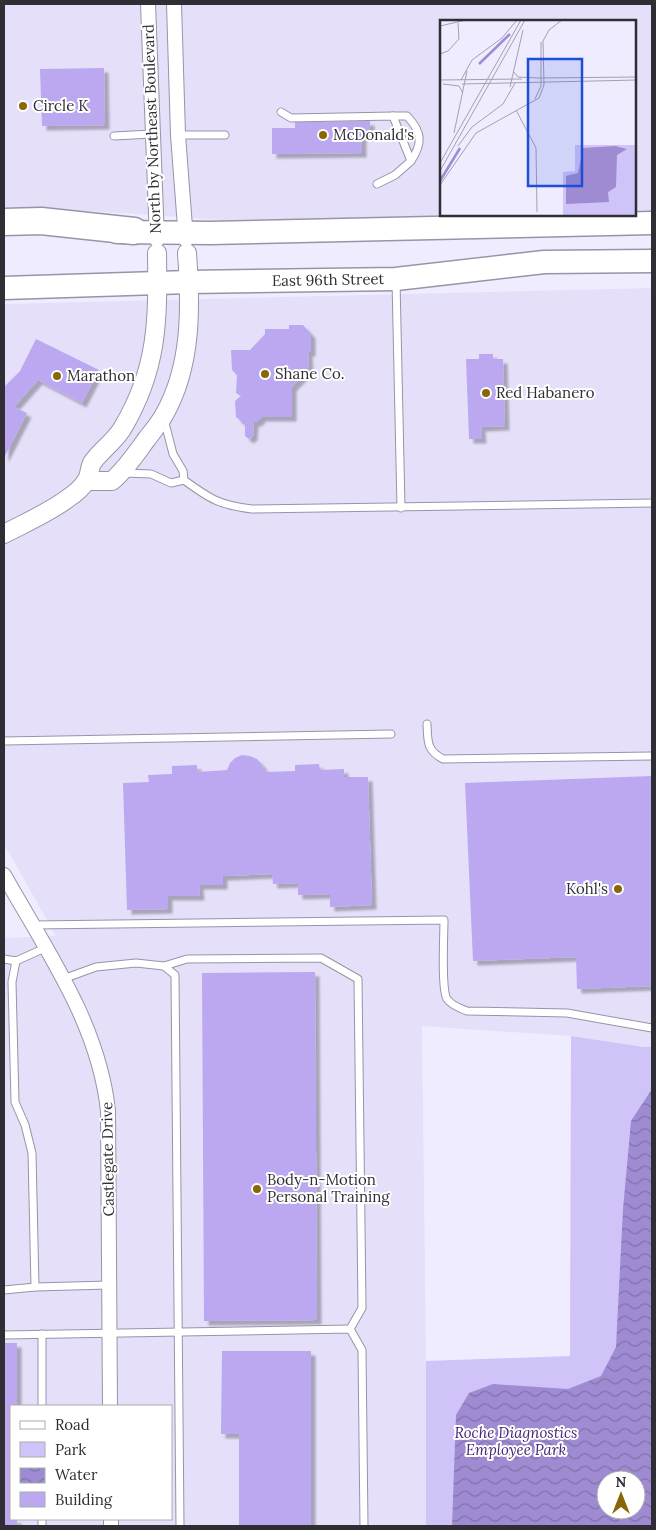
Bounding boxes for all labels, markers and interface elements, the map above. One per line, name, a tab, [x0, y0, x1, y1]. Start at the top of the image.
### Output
inset map	[440, 20, 636, 216]
street label: North by Northeast Boulevard	[138, 24, 165, 234]
place label: Circle K	[33, 96, 89, 115]
marker: Circle K	[17, 100, 29, 112]
place label: McDonald's	[333, 125, 414, 144]
marker: McDonald's	[317, 129, 329, 141]
street label: East 96th Street	[272, 269, 385, 290]
place label: Shane Co.	[275, 364, 344, 383]
place label: Marathon	[67, 366, 135, 385]
marker: Shane Co.	[259, 368, 271, 380]
marker: Marathon	[51, 370, 63, 382]
place label: Red Habanero	[496, 383, 595, 402]
marker: Red Habanero	[480, 387, 492, 399]
place label: Kohl's	[566, 879, 608, 898]
marker: Kohl's	[612, 883, 624, 895]
street label: Castlegate Drive	[97, 1102, 118, 1216]
place label: Body-n-Motion Personal Training	[267, 1170, 390, 1206]
marker: Body-n-Motion Personal Training	[251, 1183, 263, 1195]
legend	[10, 1405, 172, 1520]
text: Road	[55, 1415, 90, 1434]
park label: Roche Diagnostics Employee Park	[454, 1423, 578, 1459]
text: Park	[55, 1440, 86, 1459]
text: Water	[55, 1465, 98, 1484]
north arrow	[596, 1470, 646, 1520]
text: N	[616, 1473, 627, 1491]
text: Building	[55, 1490, 113, 1509]

